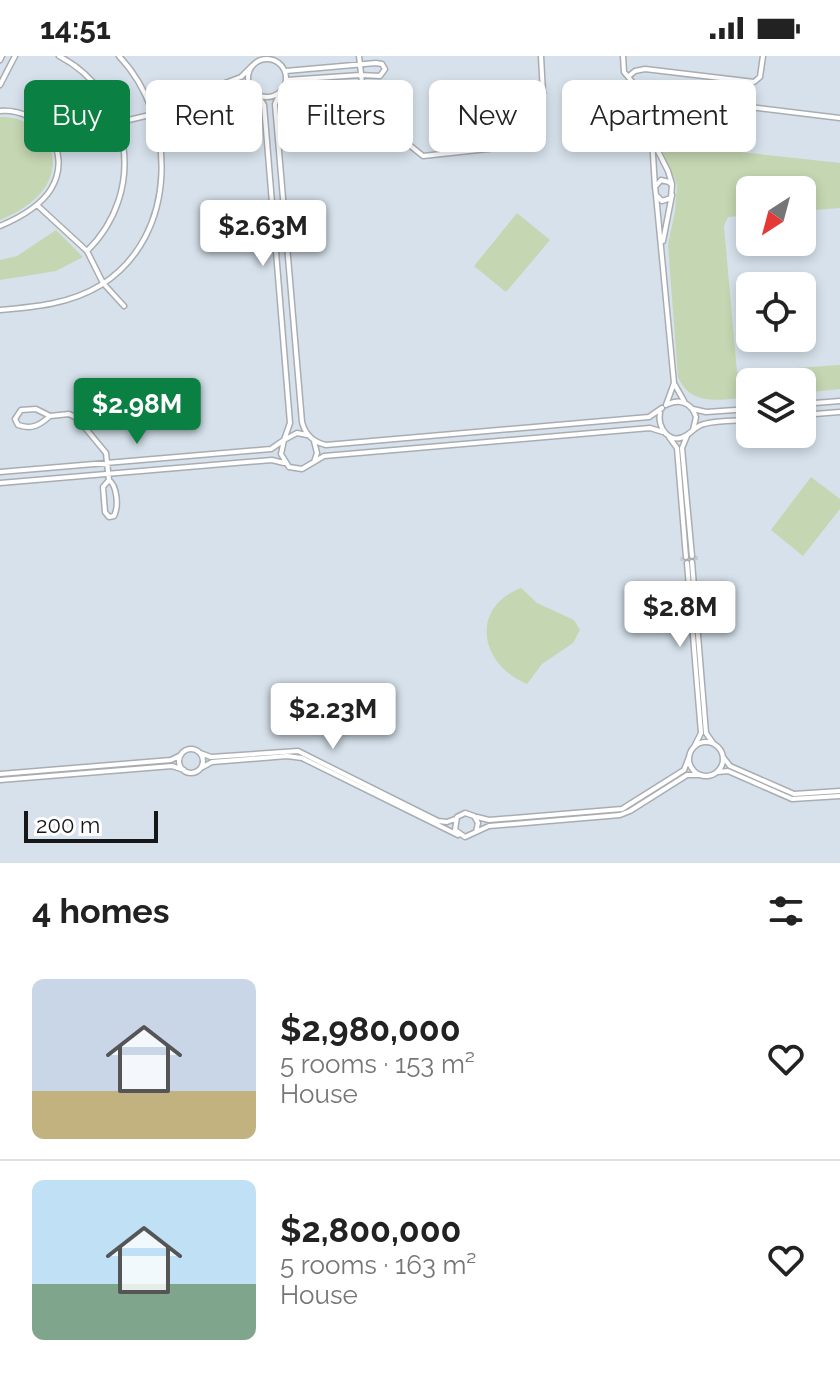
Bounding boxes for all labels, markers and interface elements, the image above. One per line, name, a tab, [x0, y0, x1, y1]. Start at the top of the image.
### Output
text: 14:51	[40, 11, 111, 46]
chip: Buy	[24, 80, 130, 152]
chip: Rent	[146, 80, 262, 152]
chip: Filters	[278, 80, 413, 152]
chip: New	[429, 80, 546, 152]
chip: Apartment	[562, 80, 756, 152]
north arrow	[736, 176, 816, 256]
map controls	[736, 176, 816, 448]
pin: $2.63M	[198, 200, 328, 268]
text: $2.63M	[218, 211, 308, 241]
button: locate	[736, 272, 816, 352]
button: layers	[736, 368, 816, 448]
pin: $2.98M	[72, 378, 202, 446]
text: $2.98M	[92, 389, 182, 419]
pin: $2.8M	[624, 581, 736, 649]
text: $2.8M	[642, 592, 718, 622]
pin: $2.23M	[268, 683, 398, 751]
text: $2.23M	[289, 694, 377, 724]
scale bar	[24, 807, 158, 843]
text: 200 m	[36, 812, 100, 838]
icon: filters	[764, 889, 808, 933]
text: 4 homes	[32, 891, 170, 931]
text: $2,980,000	[280, 1009, 461, 1049]
icon: home	[96, 1011, 192, 1107]
icon: heart	[764, 1037, 808, 1081]
text: 5 rooms · 153 m²	[280, 1049, 475, 1079]
text: House	[280, 1079, 358, 1109]
text: $2,800,000	[280, 1210, 461, 1250]
icon: home	[96, 1212, 192, 1308]
icon: heart	[764, 1238, 808, 1282]
text: 5 rooms · 163 m²	[280, 1250, 476, 1280]
text: House	[280, 1280, 358, 1310]

